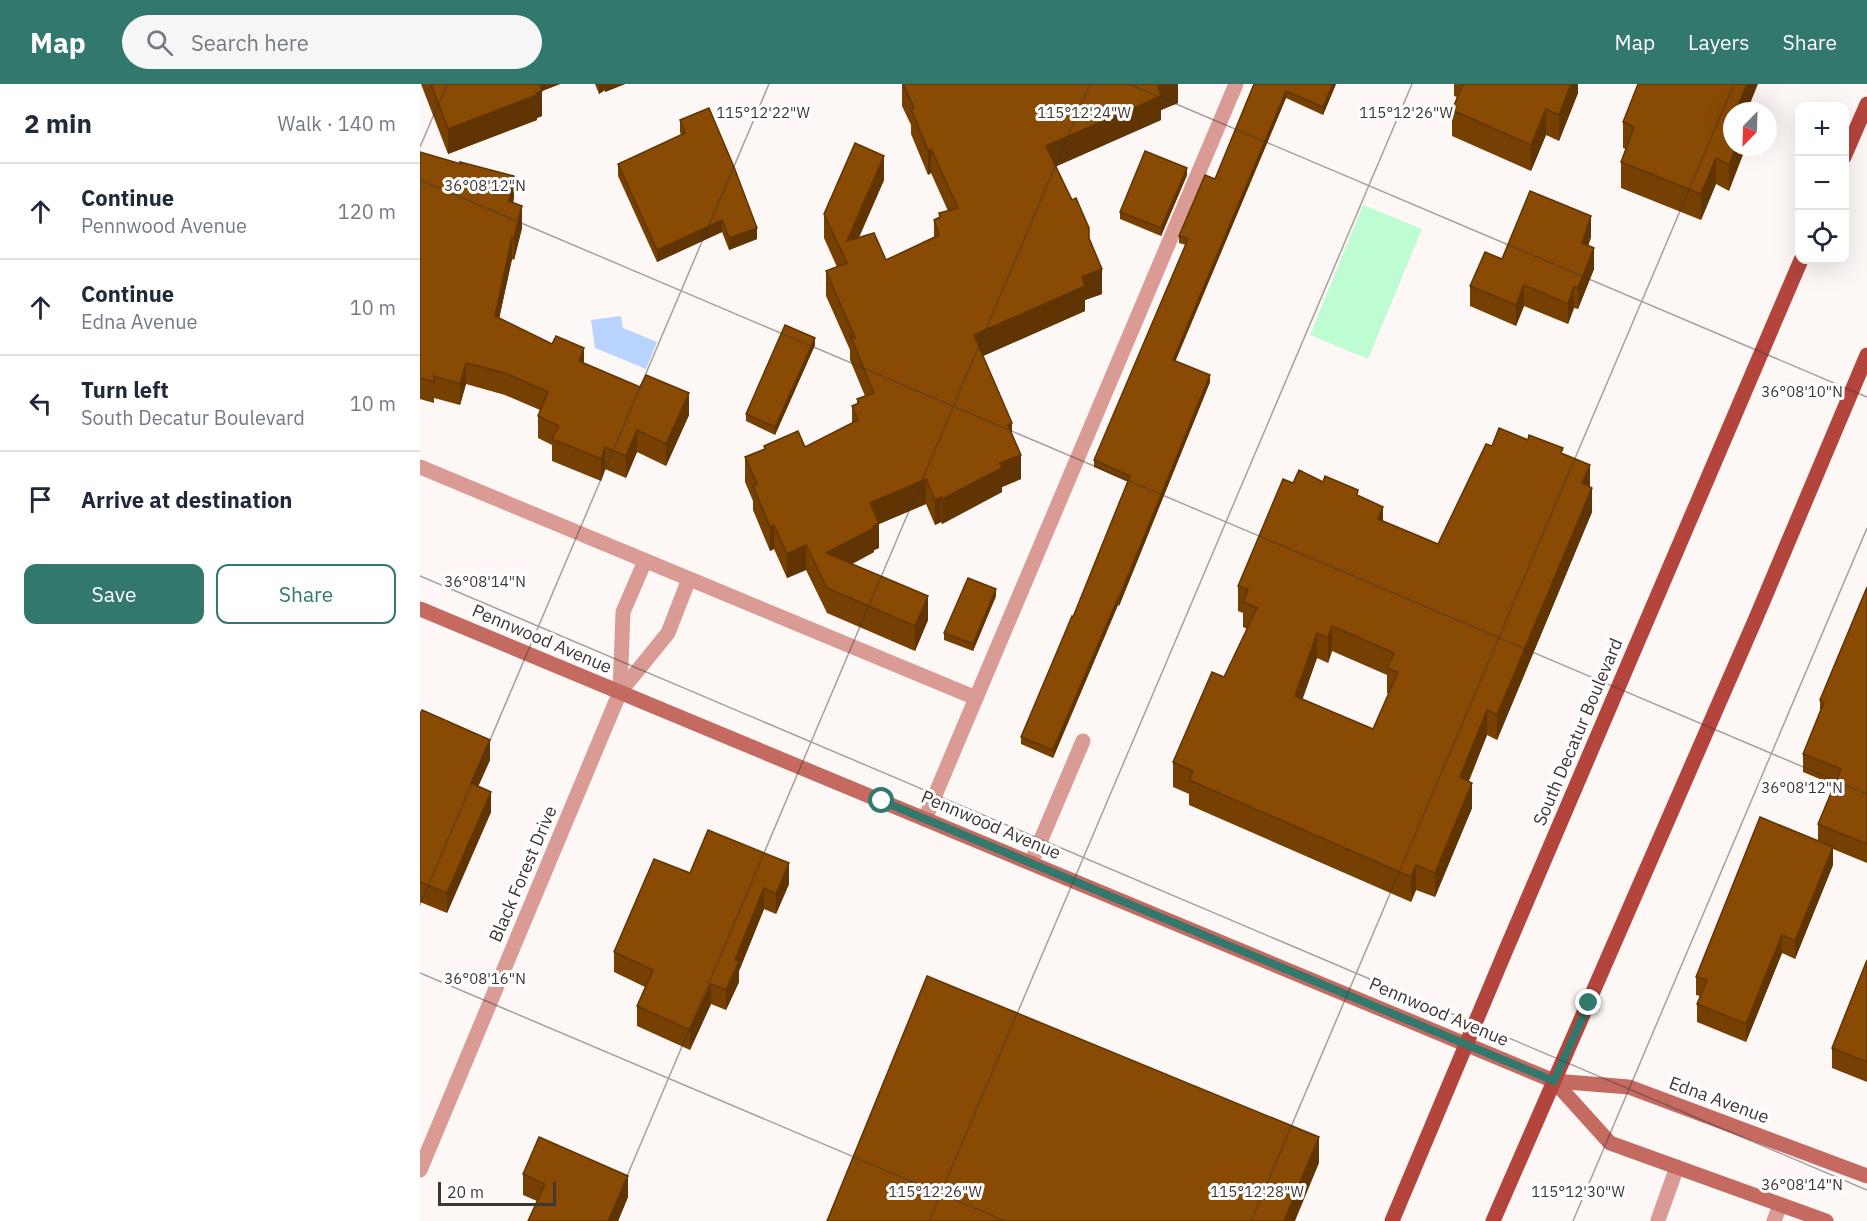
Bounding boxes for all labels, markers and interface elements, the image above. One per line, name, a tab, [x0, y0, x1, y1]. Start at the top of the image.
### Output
search box	[122, 15, 542, 69]
text: Map	[30, 24, 86, 61]
icon: search	[143, 26, 176, 59]
text: Search here	[191, 28, 309, 57]
text: Map	[1615, 28, 1655, 56]
text: Layers	[1688, 28, 1750, 56]
text: Share	[1783, 28, 1837, 56]
north arrow	[1723, 102, 1777, 156]
map controls	[1795, 102, 1849, 264]
button: +	[1795, 102, 1849, 156]
text: 115°12'22"W	[716, 103, 810, 122]
text: 115°12'24"W	[1037, 103, 1131, 122]
text: 115°12'26"W	[1359, 103, 1453, 122]
text: 2 min	[24, 106, 92, 140]
text: Walk · 140 m	[278, 110, 396, 137]
button: −	[1795, 156, 1849, 210]
text: 36°08'12"N	[444, 176, 526, 195]
text: Continue	[81, 183, 174, 212]
icon: ahead	[24, 195, 57, 228]
text: 120 m	[338, 198, 396, 225]
button: locate	[1795, 210, 1849, 264]
text: Pennwood Avenue	[81, 212, 247, 239]
text: Continue	[81, 279, 174, 308]
icon: ahead	[24, 291, 57, 324]
text: 10 m	[350, 294, 396, 321]
text: Edna Avenue	[81, 308, 198, 335]
text: Turn left	[81, 375, 169, 404]
text: 36°08'10"N	[1761, 382, 1843, 401]
icon: left	[24, 387, 57, 420]
text: 10 m	[350, 390, 396, 417]
text: South Decatur Boulevard	[81, 404, 305, 431]
icon: arrive	[24, 483, 57, 516]
text: Arrive at destination	[81, 485, 292, 514]
button: Save	[24, 564, 204, 624]
button: Share	[216, 564, 396, 624]
text: 36°08'14"N	[444, 572, 526, 591]
street label: Pennwood Avenue	[469, 599, 616, 678]
street label: South Decatur Boulevard	[1528, 635, 1627, 829]
text: 36°08'12"N	[1761, 778, 1843, 797]
street label: Pennwood Avenue	[918, 785, 1065, 864]
route start	[868, 787, 894, 813]
street label: Black Forest Drive	[483, 802, 562, 946]
text: 36°08'16"N	[444, 969, 526, 988]
street label: Pennwood Avenue	[1366, 972, 1513, 1051]
route end	[1575, 989, 1601, 1015]
street label: Edna Avenue	[1666, 1071, 1773, 1128]
text: 36°08'14"N	[1761, 1175, 1843, 1194]
scale bar	[438, 1179, 556, 1206]
text: 20 m	[447, 1182, 484, 1202]
text: 115°12'26"W	[888, 1182, 982, 1201]
text: 115°12'28"W	[1210, 1182, 1304, 1201]
text: 115°12'30"W	[1531, 1182, 1625, 1201]

